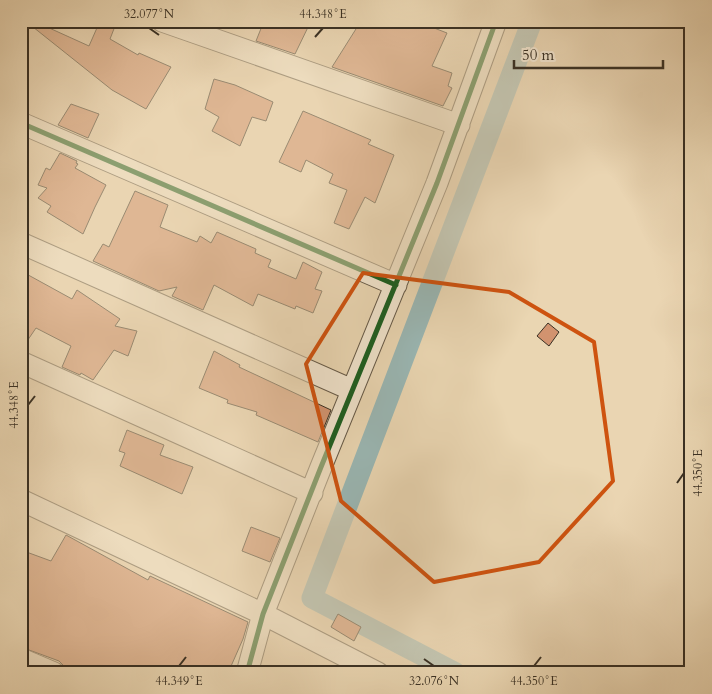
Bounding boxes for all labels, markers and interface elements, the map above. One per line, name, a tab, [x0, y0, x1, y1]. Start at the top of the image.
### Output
text: 32.077°N	[124, 6, 175, 22]
text: 44.348°E	[299, 6, 347, 22]
scale bar	[514, 38, 663, 70]
text: 50 m	[522, 45, 554, 65]
text: 44.348°E	[6, 381, 22, 429]
text: 44.350°E	[690, 449, 706, 497]
text: 44.349°E	[155, 673, 203, 689]
text: 32.076°N	[409, 673, 460, 689]
text: 44.350°E	[510, 673, 558, 689]

